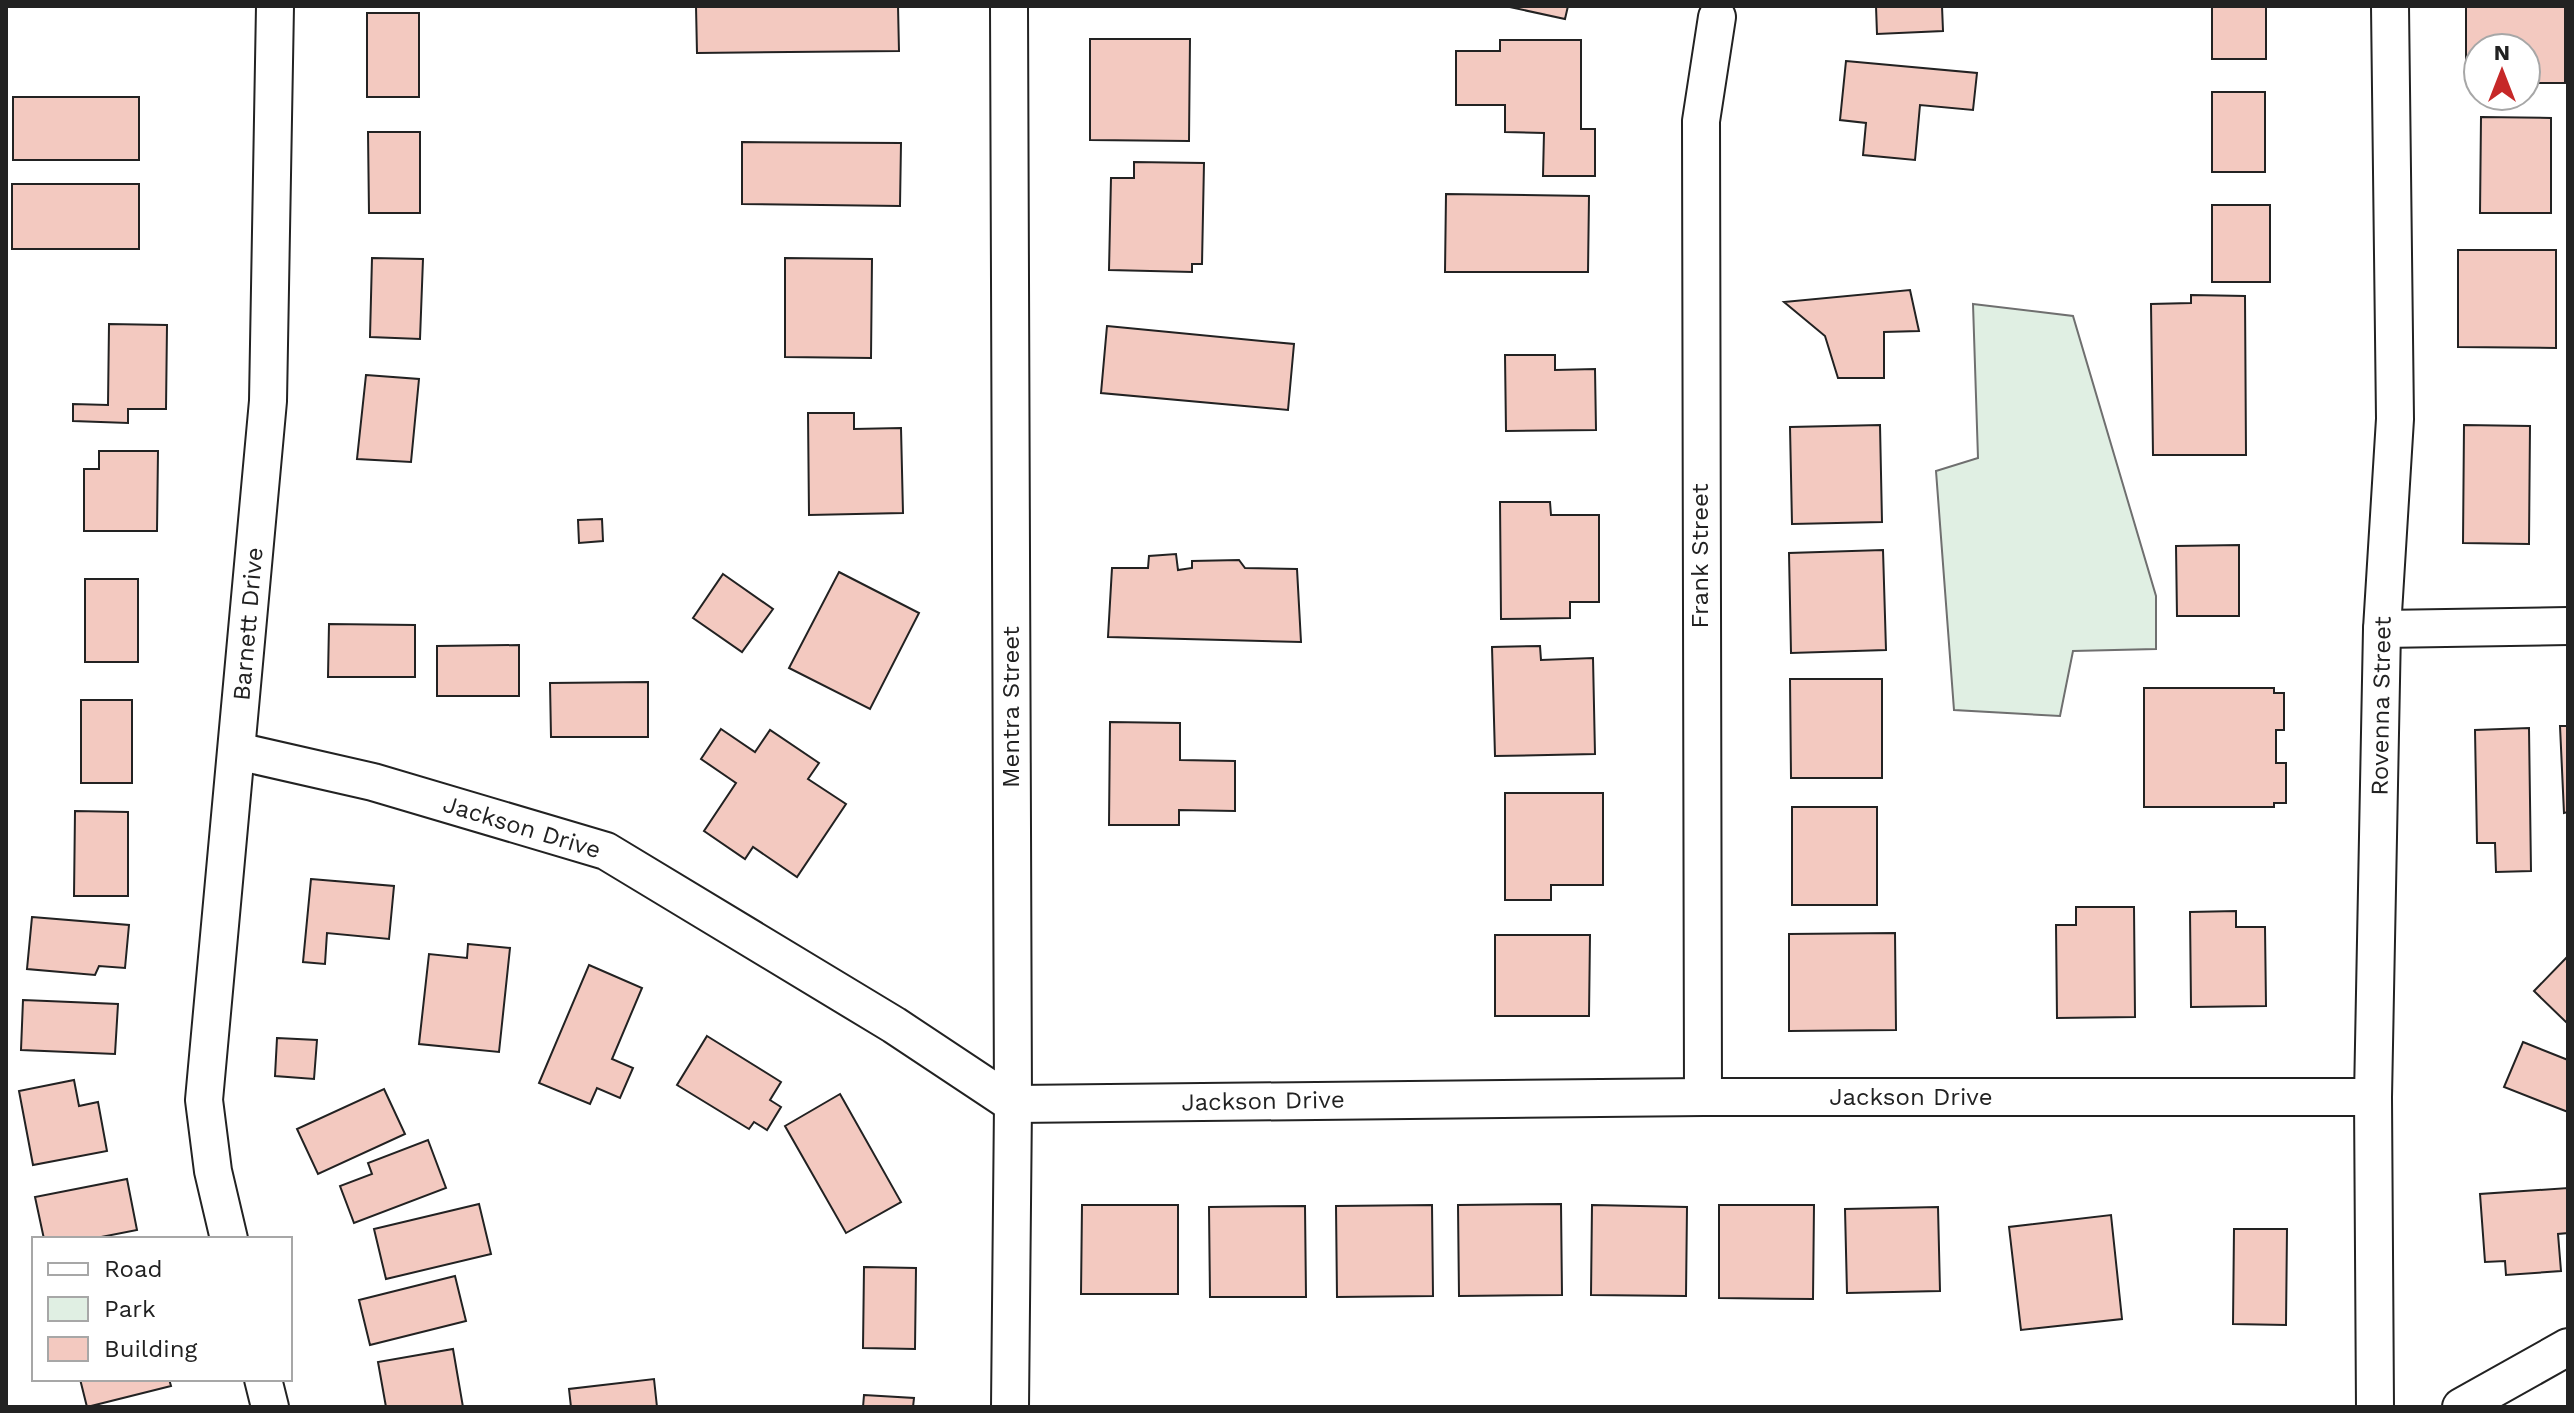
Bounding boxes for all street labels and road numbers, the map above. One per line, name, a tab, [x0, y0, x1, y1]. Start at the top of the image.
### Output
street label: Frank Street	[1686, 483, 1714, 629]
street label: Barnett Drive	[227, 546, 269, 702]
street label: Rovenna Street	[2365, 616, 2397, 796]
street label: Mentra Street	[997, 626, 1025, 788]
street label: Jackson Drive	[440, 790, 604, 864]
street label: Jackson Drive	[1829, 1083, 1993, 1111]
street label: Jackson Drive	[1181, 1086, 1345, 1116]

